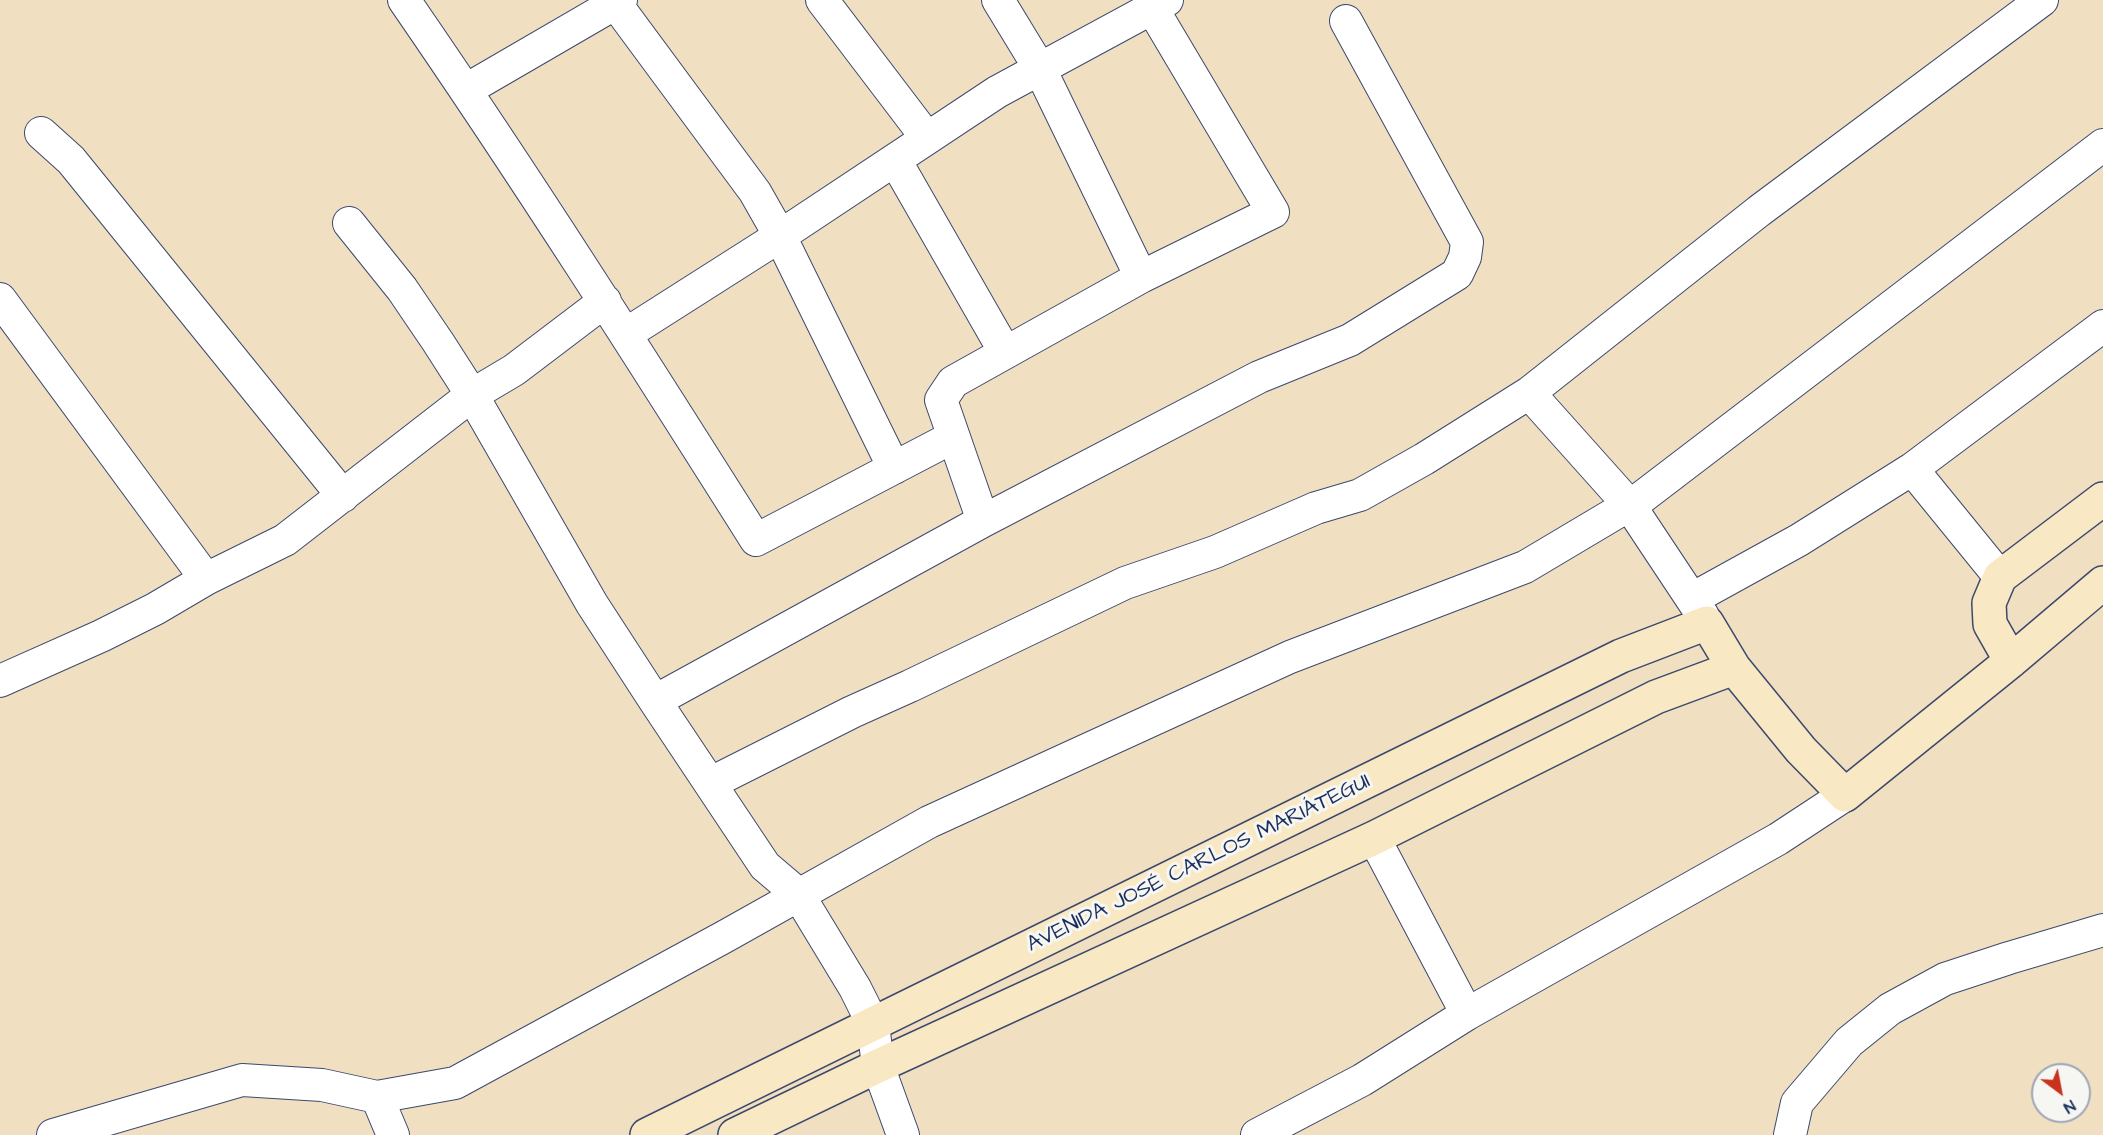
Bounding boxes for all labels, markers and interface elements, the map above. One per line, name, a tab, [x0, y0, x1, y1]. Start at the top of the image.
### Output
street label: AVENIDA JOSÉ CARLOS MARIÁTEGUI	[1023, 769, 1375, 959]
north arrow	[2031, 1063, 2091, 1123]
text: N	[2059, 1095, 2080, 1119]

